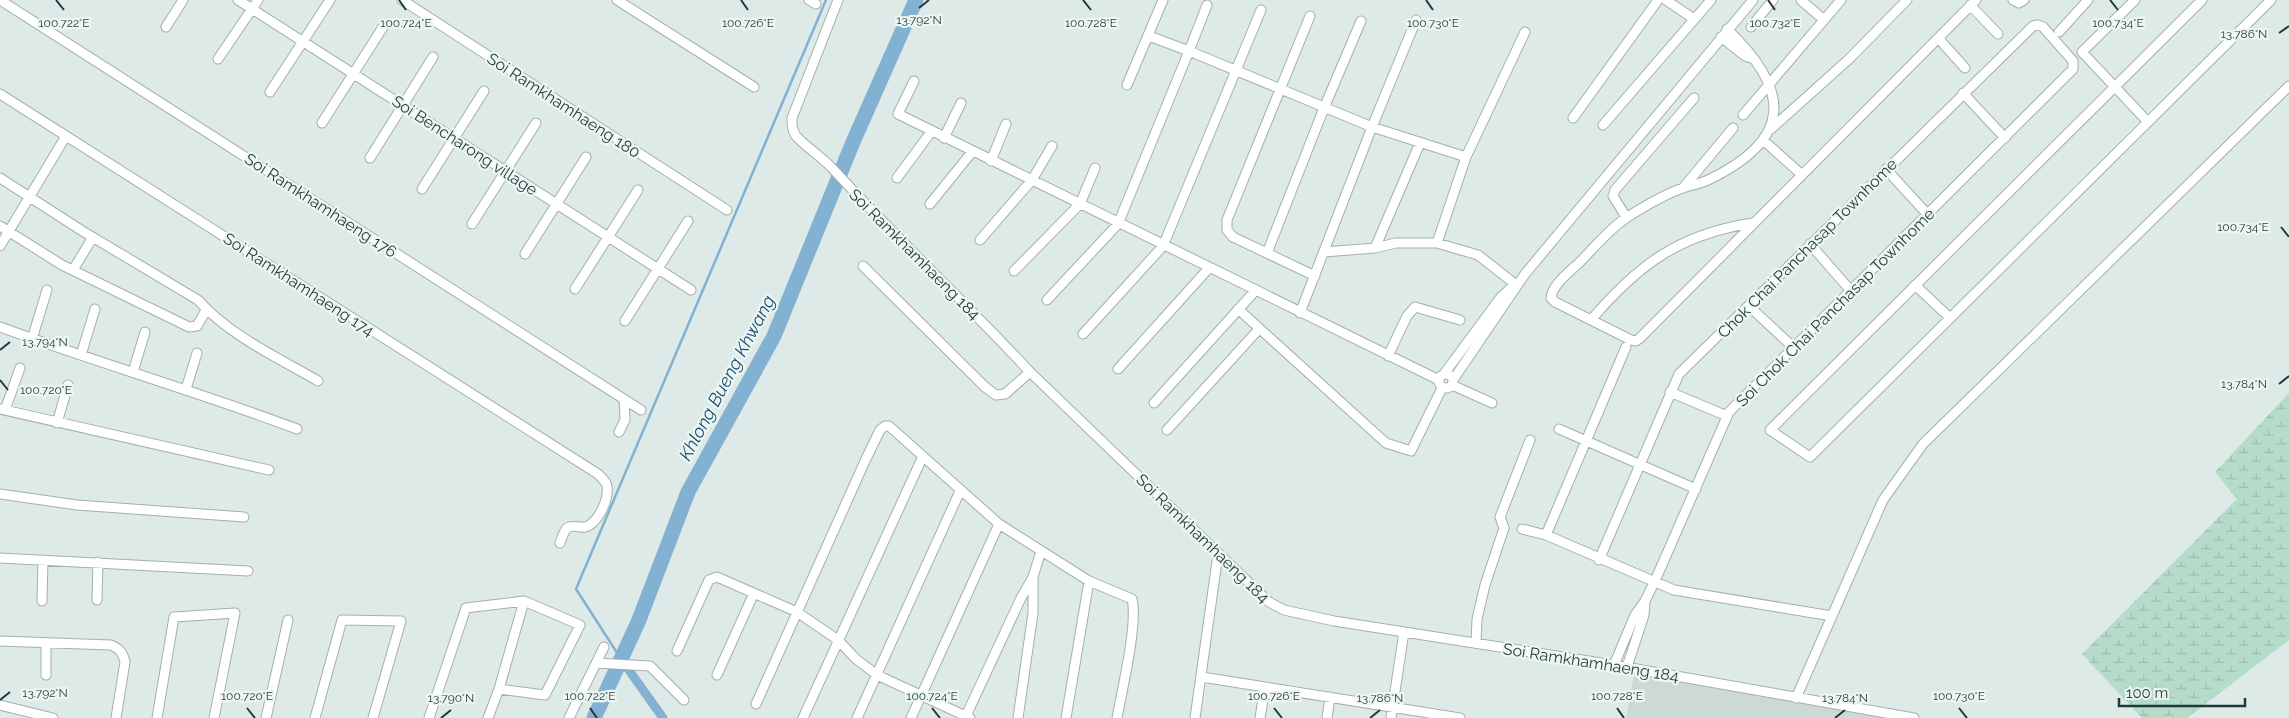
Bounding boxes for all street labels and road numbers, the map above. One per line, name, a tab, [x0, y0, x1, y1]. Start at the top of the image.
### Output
street label: Soi Ramkhamhaeng 180	[484, 49, 644, 162]
street label: Soi Bencharong village	[388, 91, 541, 200]
street label: Soi Ramkhamhaeng 176	[241, 149, 400, 262]
street label: Chok Chai Panchasap Townhome	[1714, 155, 1901, 342]
street label: Soi Ramkhamhaeng 184	[845, 185, 984, 324]
street label: Soi Chok Chai Panchasap Townhome	[1732, 204, 1939, 411]
street label: Soi Ramkhamhaeng 174	[220, 229, 378, 340]
street label: Soi Ramkhamhaeng 184	[1132, 470, 1273, 607]
street label: Soi Ramkhamhaeng 184	[1502, 639, 1680, 686]

